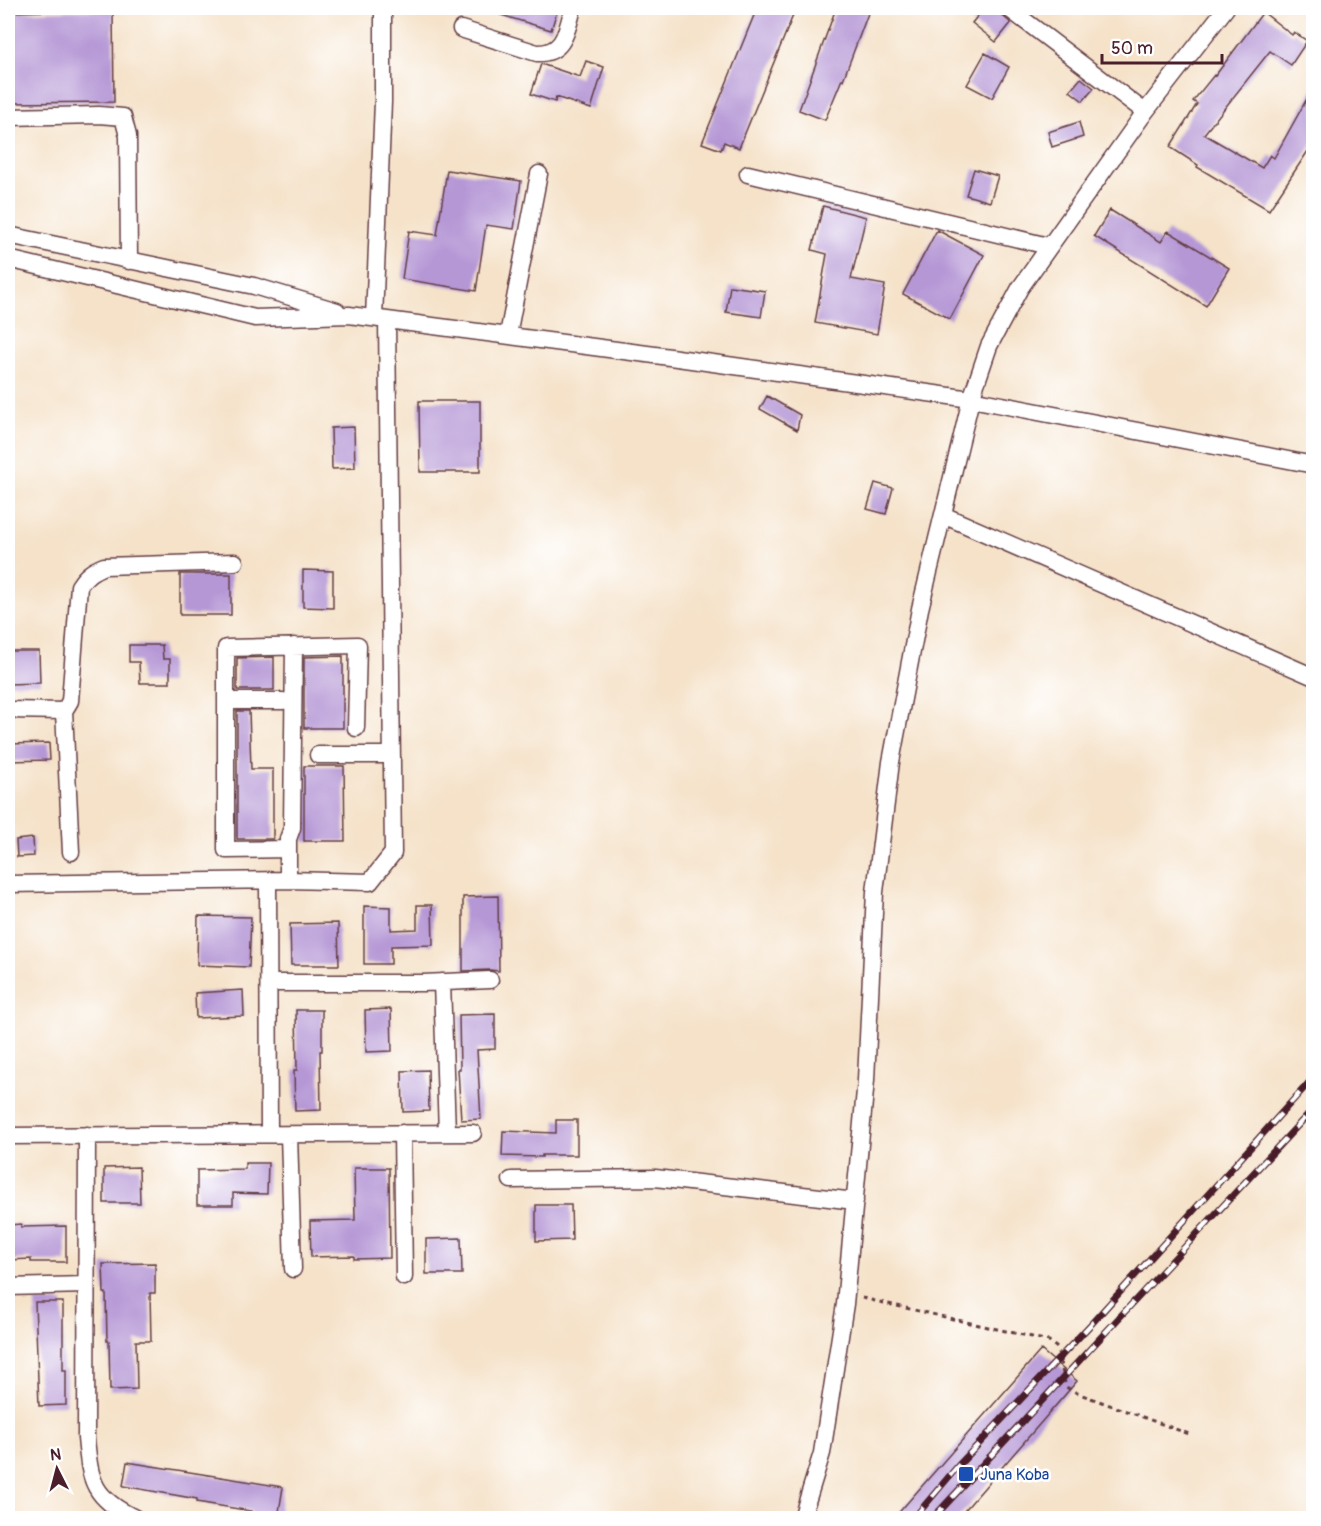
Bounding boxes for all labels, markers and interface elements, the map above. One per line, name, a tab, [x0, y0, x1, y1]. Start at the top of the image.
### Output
scale bar	[1102, 27, 1222, 65]
text: 50 m	[1111, 37, 1153, 60]
north arrow	[27, 1439, 87, 1499]
text: N	[49, 1445, 62, 1466]
marker: Juna Koba	[957, 1465, 975, 1483]
place label: Juna Koba	[980, 1465, 1049, 1485]

